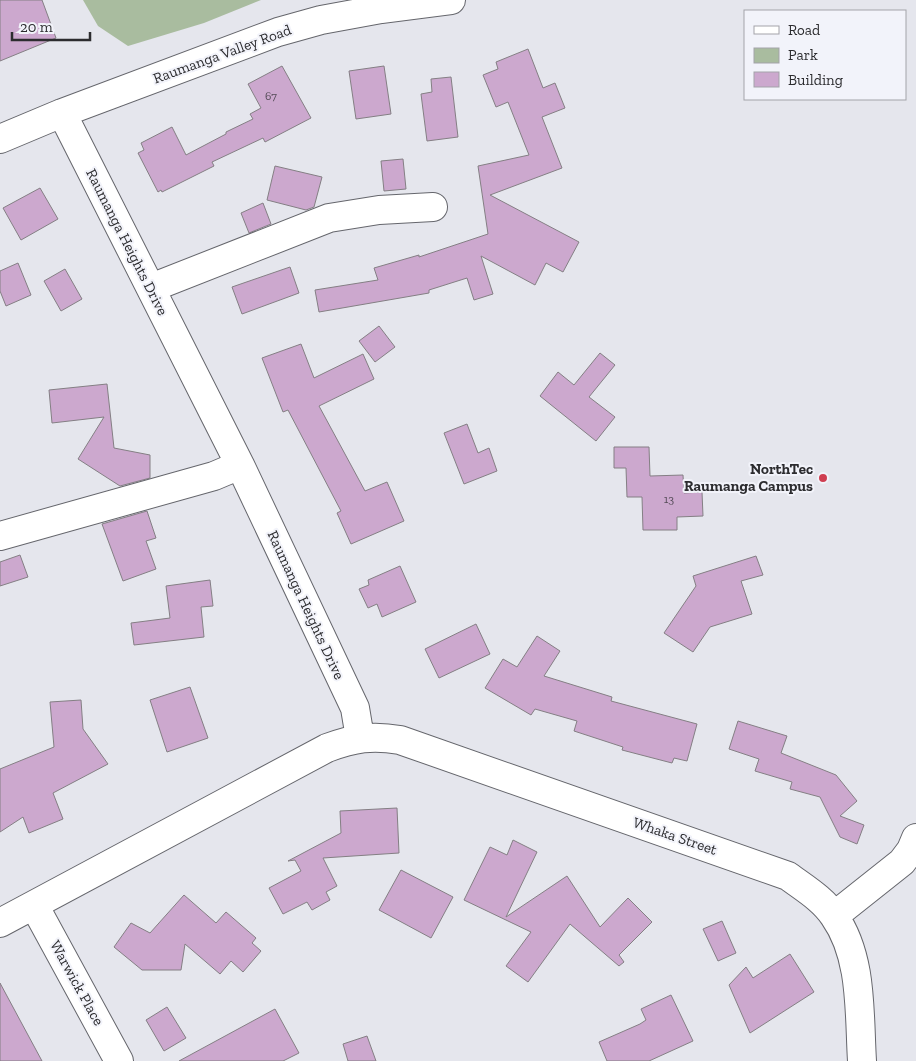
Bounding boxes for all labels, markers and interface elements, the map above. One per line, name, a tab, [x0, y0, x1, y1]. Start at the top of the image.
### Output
scale bar	[12, 10, 90, 42]
legend	[744, 10, 906, 100]
text: 20 m	[20, 18, 53, 36]
street label: Raumanga Valley Road	[150, 20, 294, 87]
text: Road	[788, 21, 821, 39]
text: Park	[788, 46, 818, 64]
text: Building	[788, 71, 843, 89]
house number: 67	[265, 89, 277, 103]
street label: Raumanga Heights Drive	[82, 166, 172, 318]
place label: NorthTec Raumanga Campus	[684, 460, 813, 495]
marker: NorthTec Raumanga Campus	[817, 472, 829, 484]
house number: 13	[664, 492, 674, 506]
street label: Raumanga Heights Drive	[264, 528, 348, 682]
street label: Whaka Street	[631, 813, 720, 859]
street label: Warwick Place	[46, 937, 108, 1029]

